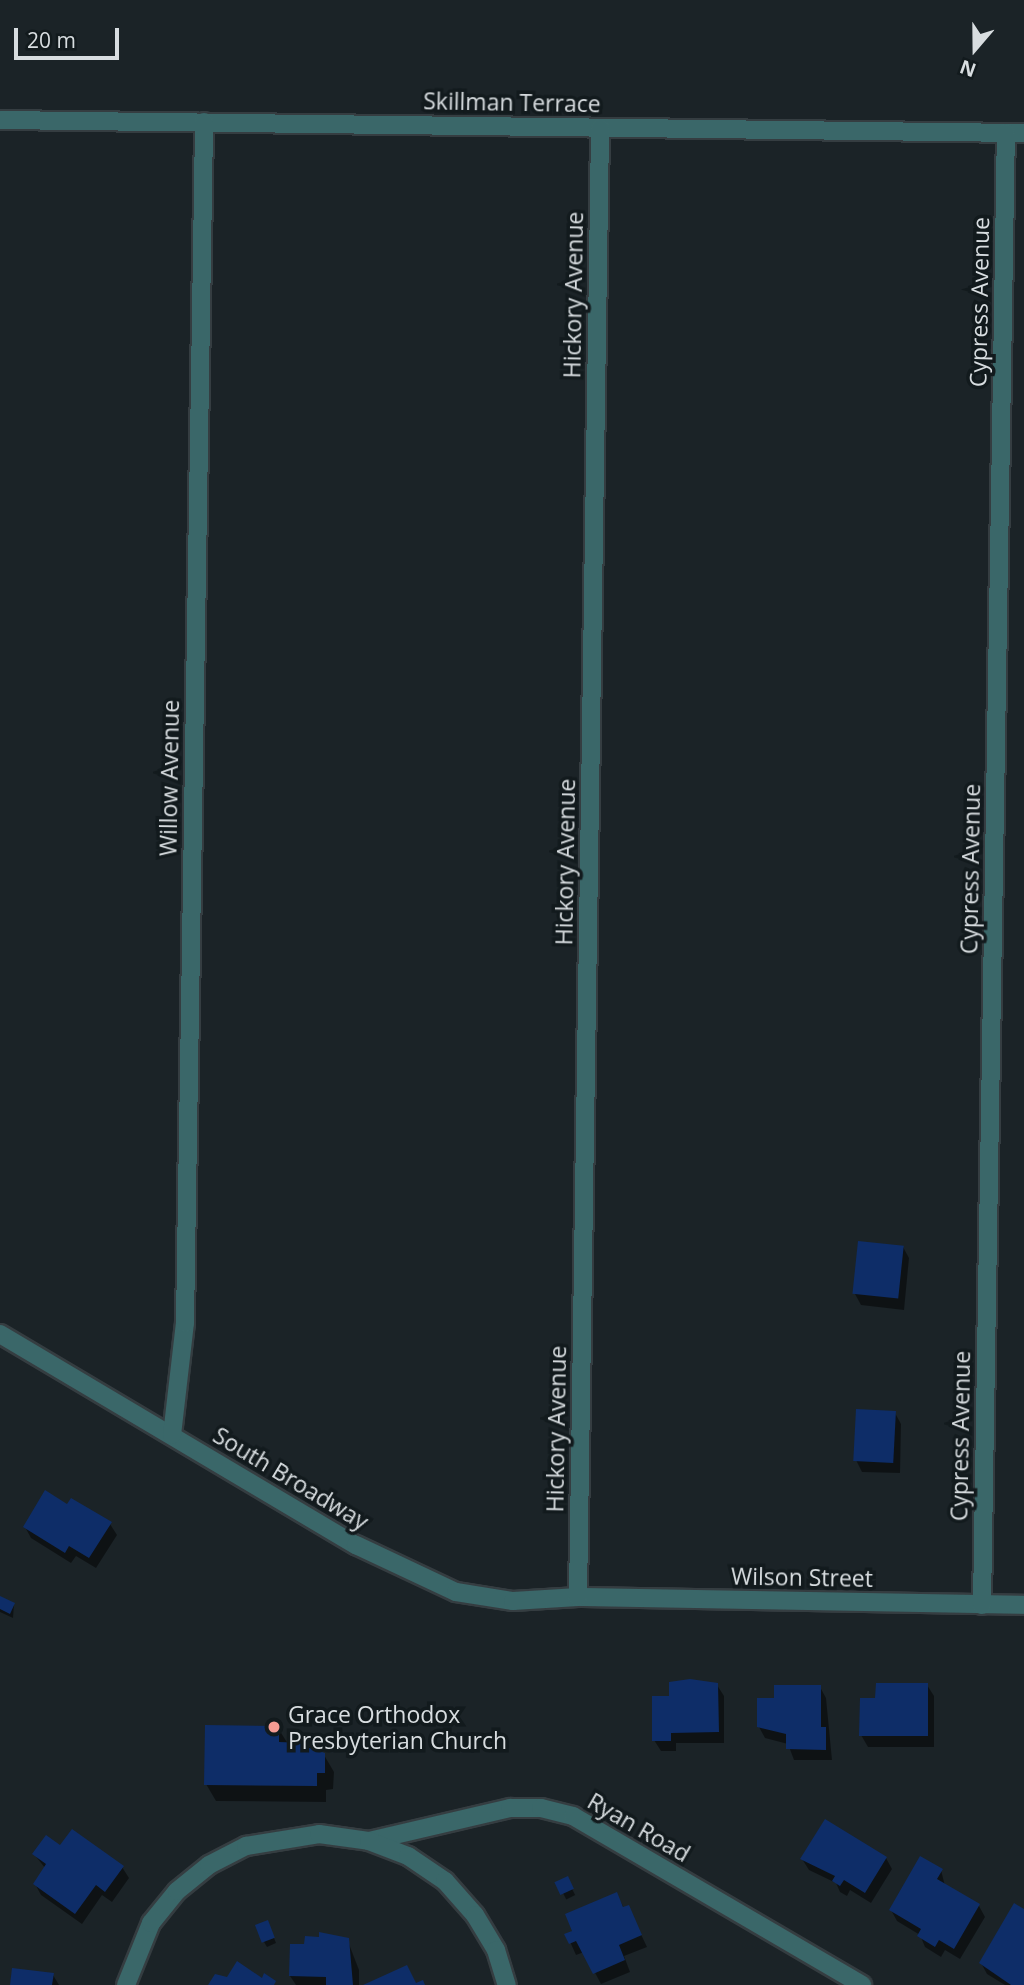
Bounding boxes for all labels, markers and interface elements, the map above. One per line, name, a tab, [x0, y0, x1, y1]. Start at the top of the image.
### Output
scale bar	[18, 14, 122, 58]
north arrow	[940, 14, 1010, 84]
text: 20 m	[27, 26, 76, 54]
text: N	[956, 54, 980, 84]
street label: Skillman Terrace	[423, 87, 601, 117]
street label: Hickory Avenue	[558, 211, 588, 379]
street label: Cypress Avenue	[964, 217, 994, 387]
street label: Willow Avenue	[154, 700, 184, 856]
street label: Hickory Avenue	[550, 778, 580, 946]
street label: Cypress Avenue	[955, 784, 985, 954]
street label: Hickory Avenue	[541, 1345, 571, 1513]
street label: Cypress Avenue	[945, 1351, 975, 1521]
street label: South Broadway	[209, 1421, 373, 1535]
street label: Wilson Street	[731, 1562, 873, 1592]
place label: Grace Orthodox Presbyterian Church	[288, 1700, 507, 1754]
marker: Grace Orthodox Presbyterian Church	[266, 1719, 282, 1735]
street label: Ryan Road	[583, 1787, 695, 1867]

